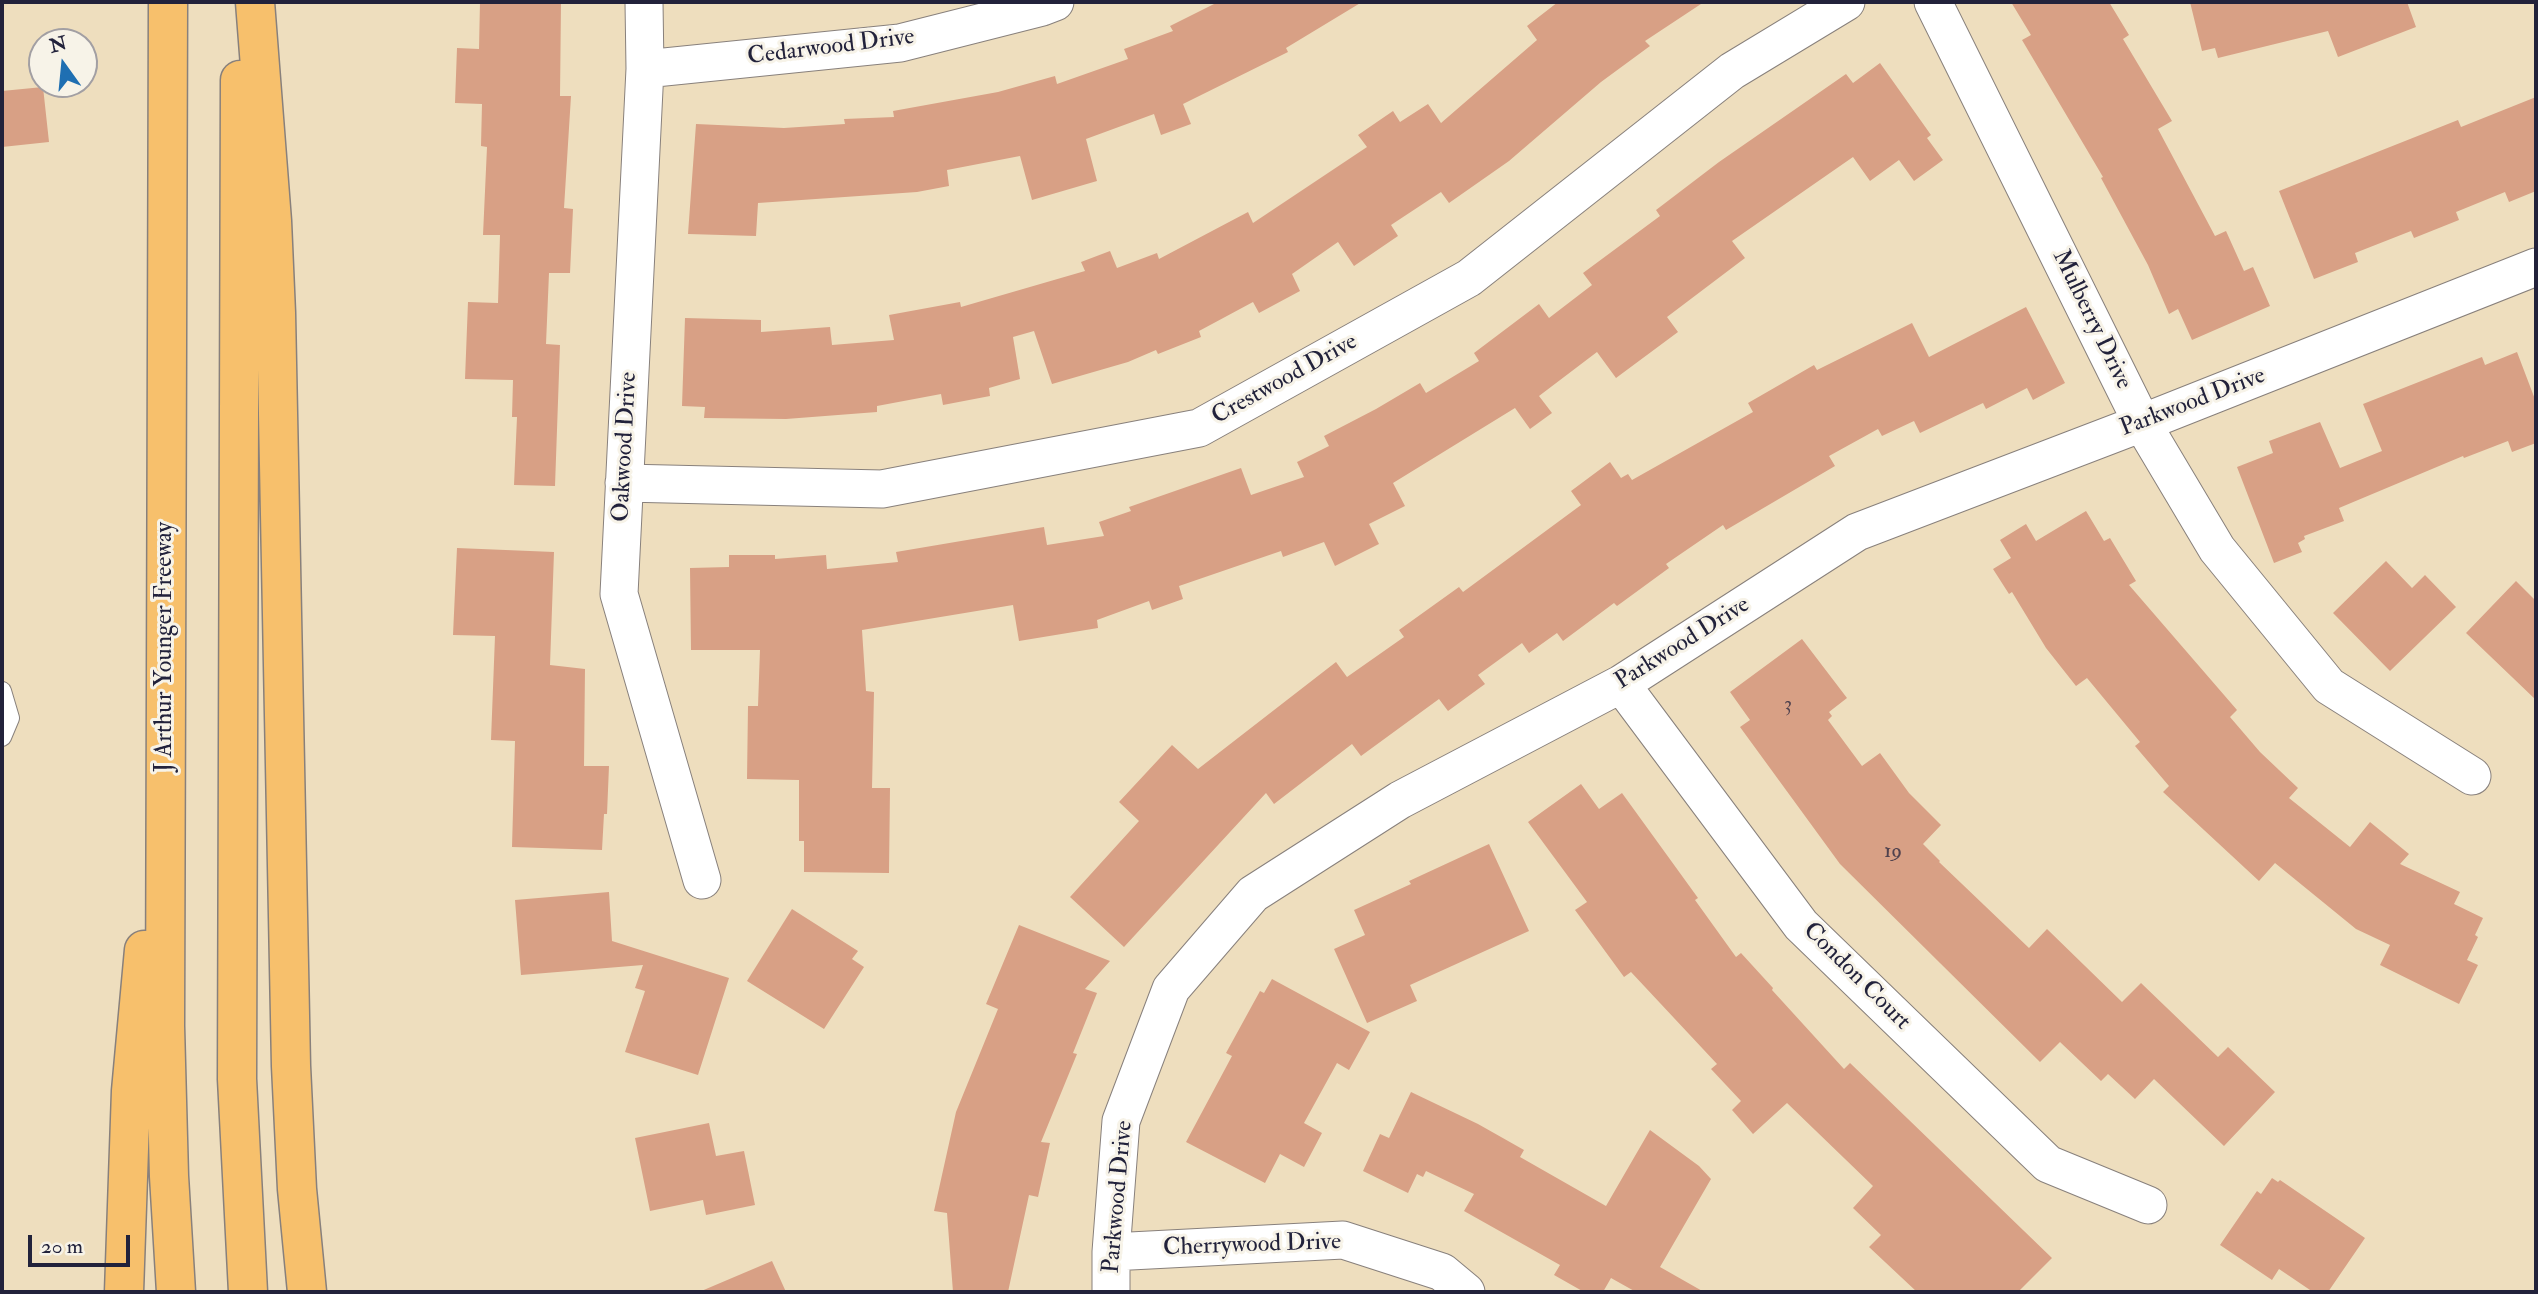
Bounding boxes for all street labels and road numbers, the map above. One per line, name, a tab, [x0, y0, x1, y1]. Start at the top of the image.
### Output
street label: Cedarwood Drive	[746, 23, 916, 73]
street label: Mulberry Drive	[2045, 246, 2137, 394]
street label: Crestwood Drive	[1207, 328, 1363, 432]
street label: Parkwood Drive	[2116, 362, 2270, 444]
street label: Oakwood Drive	[608, 371, 644, 523]
street label: J Arthur Younger Freeway	[152, 522, 180, 772]
street label: Parkwood Drive	[1610, 591, 1756, 697]
street label: Condon Court	[1796, 917, 1916, 1037]
street label: Parkwood Drive	[1098, 1120, 1140, 1274]
street label: Cherrywood Drive	[1162, 1228, 1342, 1264]

